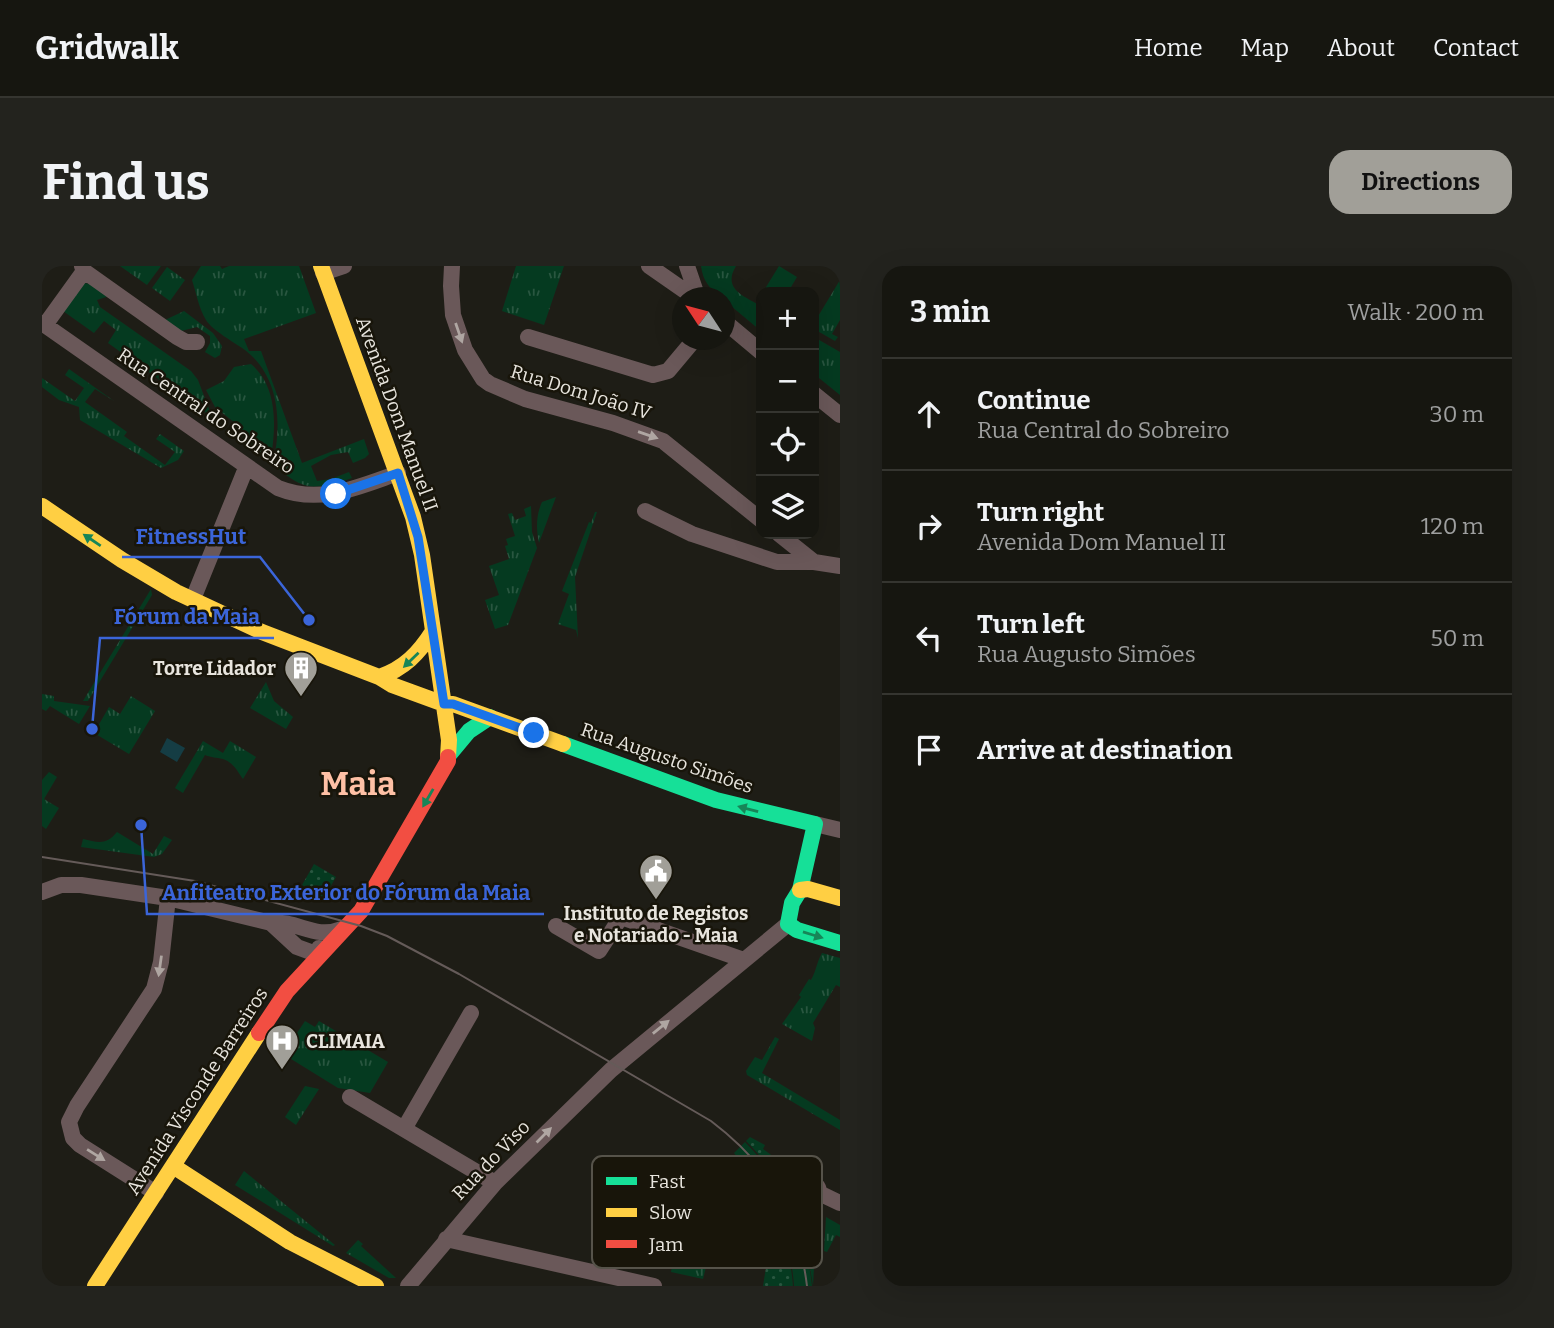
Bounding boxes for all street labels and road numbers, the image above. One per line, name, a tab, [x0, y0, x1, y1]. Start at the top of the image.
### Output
street label: Avenida Dom Manuel II	[351, 313, 443, 515]
street label: Rua Central do Sobreiro	[113, 343, 299, 479]
street label: Rua Dom João IV	[508, 360, 655, 425]
street label: Rua Augusto Simões	[578, 718, 756, 798]
street label: Avenida Visconde Barreiros	[121, 983, 273, 1199]
street label: Rua do Viso	[447, 1115, 535, 1205]

